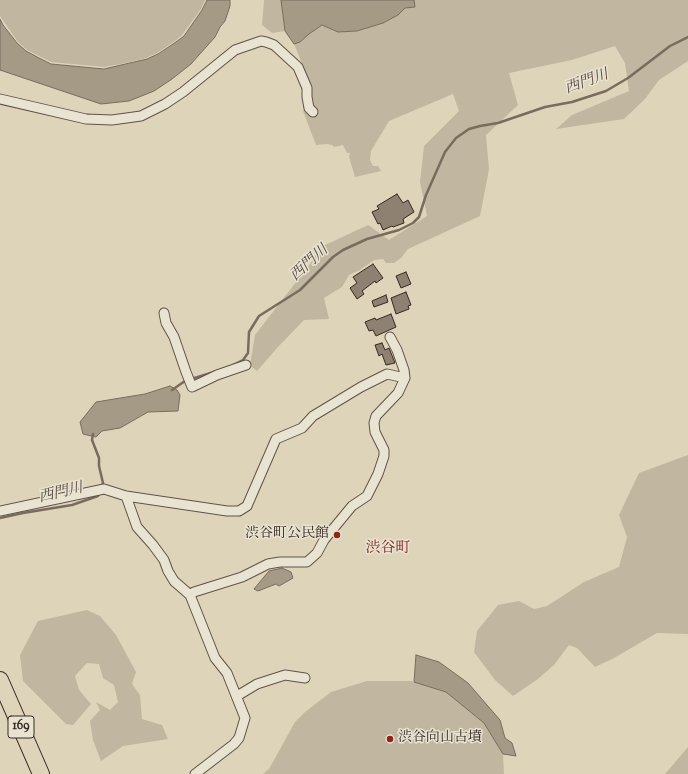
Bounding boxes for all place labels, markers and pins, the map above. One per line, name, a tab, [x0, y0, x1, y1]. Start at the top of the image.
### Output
place label: 渋谷町公民館	[245, 527, 329, 543]
marker: 渋谷町公民館	[332, 530, 342, 540]
place label: 渋谷向山古墳	[398, 731, 482, 747]
marker: 渋谷向山古墳	[385, 734, 395, 744]

